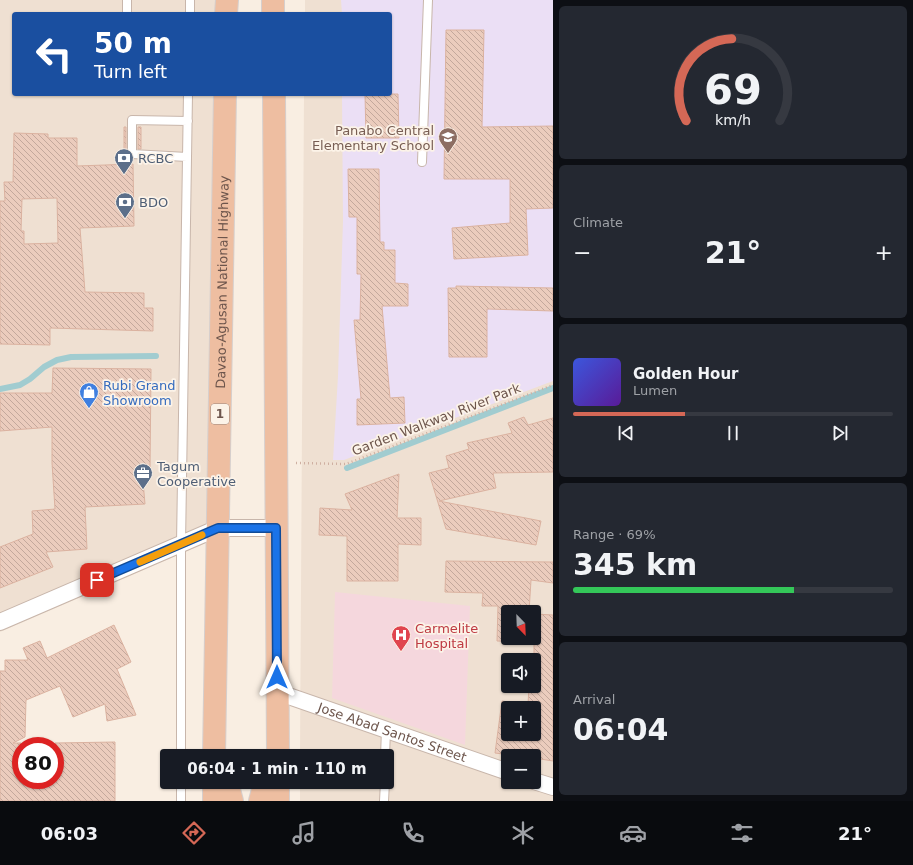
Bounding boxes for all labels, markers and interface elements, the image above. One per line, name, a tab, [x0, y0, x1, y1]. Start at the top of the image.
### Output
text: 50 m	[94, 27, 172, 60]
icon: left	[28, 28, 80, 80]
text: Turn left	[94, 61, 167, 82]
text: 69	[704, 64, 762, 113]
text: km/h	[715, 111, 751, 127]
place label: Panabo Central Elementary School	[312, 123, 434, 153]
school or university icon: Panabo Central Elementary School	[437, 126, 459, 154]
bank icon: RCBC	[113, 147, 135, 175]
place label: RCBC	[138, 151, 173, 166]
street label: Davao-Agusan National Highway	[213, 175, 232, 389]
bank icon: BDO	[114, 191, 136, 219]
place label: BDO	[139, 195, 168, 210]
text: Climate	[573, 215, 623, 230]
text: 21°	[705, 235, 761, 270]
text: −	[573, 240, 591, 265]
text: +	[875, 240, 893, 265]
text: Golden Hour	[633, 365, 739, 383]
place label: Rubi Grand Showroom	[103, 378, 176, 408]
street label: Garden Walkway River Park	[350, 380, 523, 459]
shop icon: Rubi Grand Showroom	[78, 381, 100, 409]
text: Lumen	[633, 383, 677, 398]
road number: 1	[211, 404, 229, 424]
icon: previous	[615, 422, 637, 444]
icon: pause	[722, 422, 744, 444]
icon: next	[829, 422, 851, 444]
place label: Tagum Cooperative	[156, 459, 236, 489]
office icon: Tagum Cooperative	[132, 462, 154, 490]
text: Range · 69%	[573, 527, 656, 542]
text: 345 km	[573, 547, 697, 582]
pin	[80, 563, 114, 597]
icon: arrive	[86, 569, 108, 591]
north arrow	[501, 605, 541, 645]
map controls	[501, 605, 541, 789]
place label: Carmelite Hospital	[415, 621, 478, 651]
hospital icon: Carmelite Hospital	[390, 624, 412, 652]
button: sound	[501, 653, 541, 693]
position arrow	[256, 656, 298, 698]
text: Arrival	[573, 692, 615, 707]
street label: Jose Abad Santos Street	[315, 699, 468, 765]
button: +	[501, 701, 541, 741]
text: 06:04	[573, 712, 669, 747]
speed limit sign: 80	[12, 737, 64, 789]
button: −	[501, 749, 541, 789]
text: 06:04 · 1 min · 110 m	[187, 760, 367, 778]
icon: directions	[180, 819, 208, 847]
icon: music	[290, 819, 318, 847]
icon: phone	[399, 819, 427, 847]
icon: climate	[509, 819, 537, 847]
icon: car	[619, 819, 647, 847]
icon: filters	[728, 819, 756, 847]
text: 06:03	[41, 823, 98, 844]
text: 21°	[838, 823, 872, 844]

